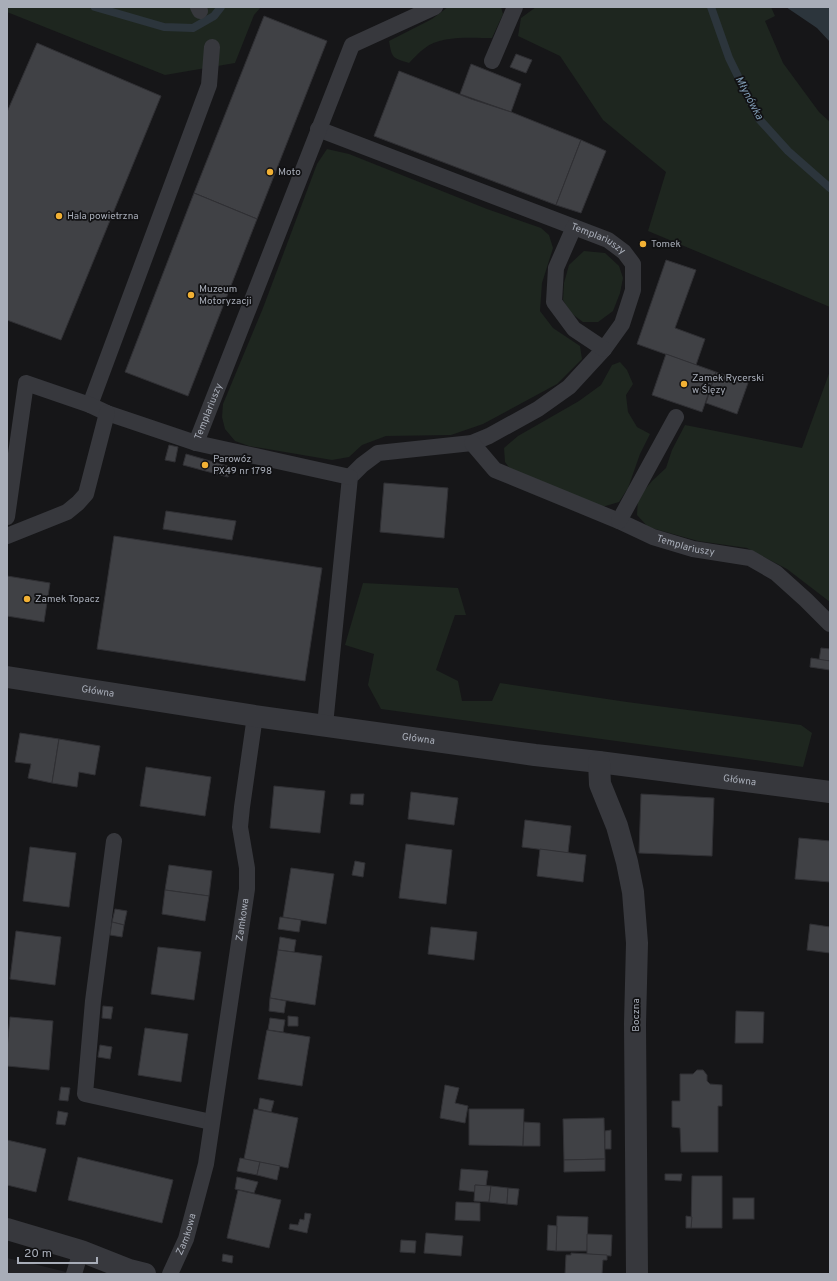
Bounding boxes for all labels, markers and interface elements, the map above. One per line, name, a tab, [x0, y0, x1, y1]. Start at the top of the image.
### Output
water label: Młynówka	[732, 74, 766, 122]
place label: Moto	[278, 166, 301, 179]
marker: Moto	[265, 167, 275, 177]
place label: Hala powietrzna	[67, 210, 139, 223]
marker: Hala powietrzna	[54, 211, 64, 221]
street label: Templariuszy	[569, 220, 628, 257]
place label: Tomek	[651, 238, 681, 251]
marker: Tomek	[638, 239, 648, 249]
place label: Muzeum Motoryzacji	[199, 283, 251, 308]
marker: Muzeum Motoryzacji	[186, 290, 196, 300]
place label: Zamek Rycerski w Ślęzy	[692, 372, 764, 397]
marker: Zamek Rycerski w Ślęzy	[679, 379, 689, 389]
street label: Templariuszy	[191, 381, 225, 441]
place label: Parowóz PX49 nr 1798	[213, 453, 272, 478]
marker: Parowóz PX49 nr 1798	[200, 460, 210, 470]
street label: Templariuszy	[655, 532, 716, 559]
place label: Zamek Topacz	[35, 593, 100, 606]
marker: Zamek Topacz	[22, 594, 32, 604]
street label: Główna	[80, 682, 115, 700]
street label: Główna	[401, 730, 436, 747]
street label: Główna	[722, 772, 757, 789]
street label: Zamkowa	[233, 897, 252, 942]
street label: Boczna	[630, 998, 643, 1032]
street label: Zamkowa	[173, 1212, 199, 1257]
scale bar	[18, 1239, 97, 1265]
text: 20 m	[24, 1246, 52, 1262]

